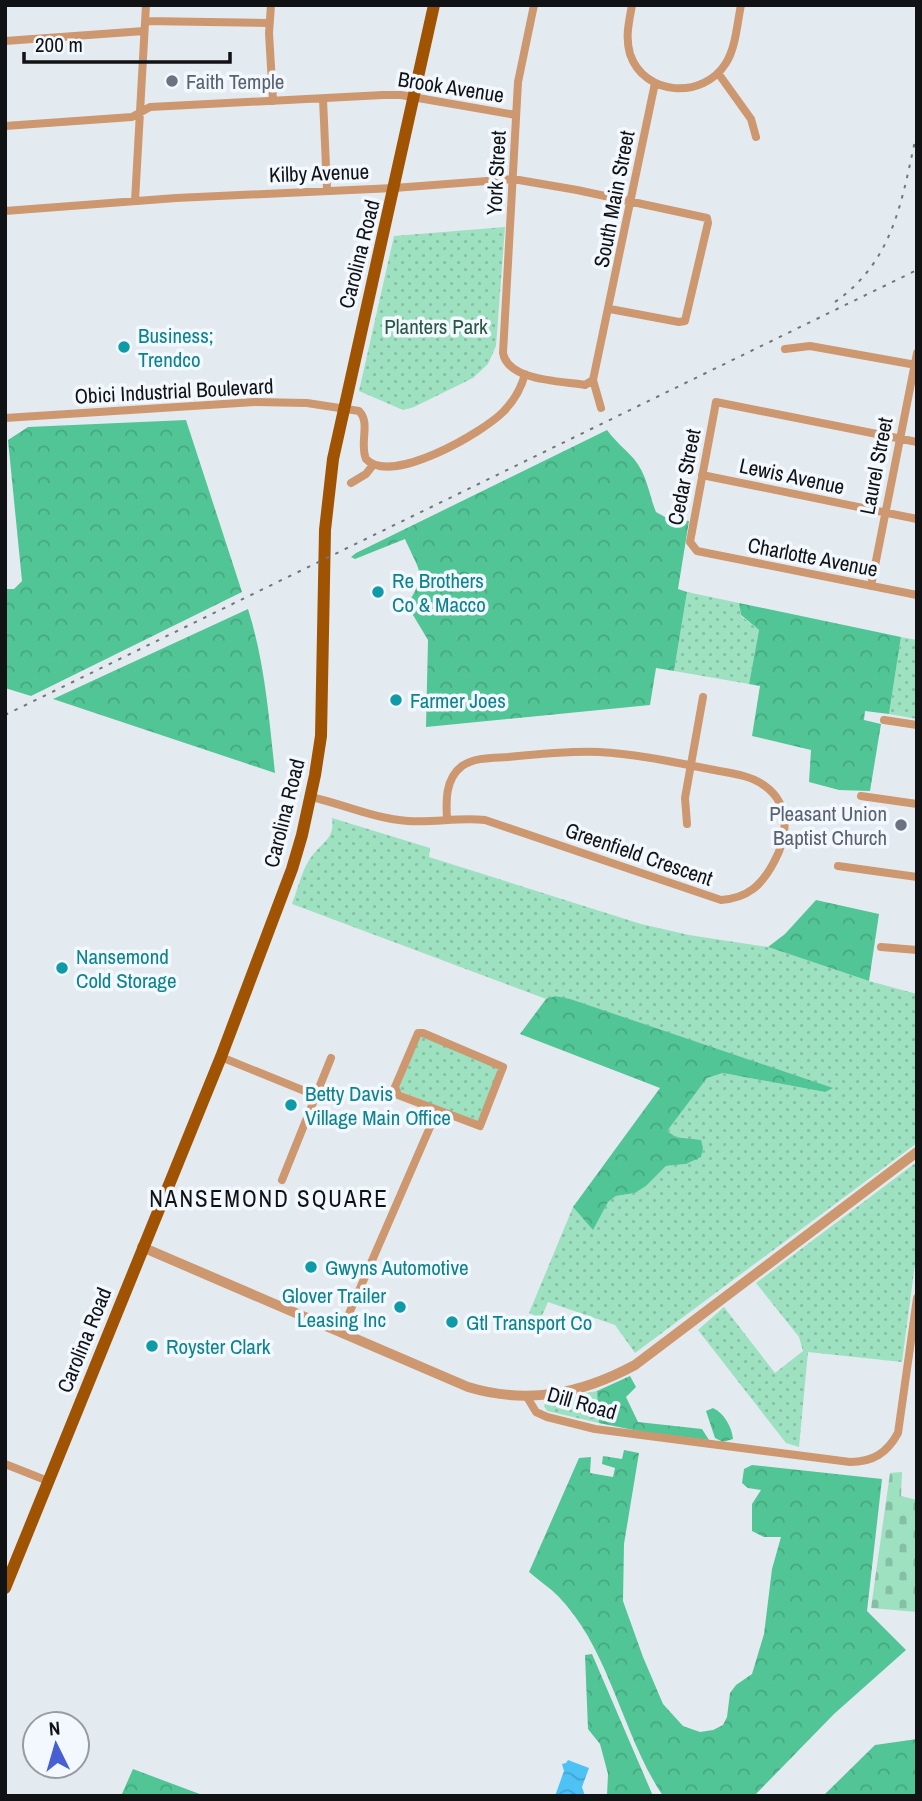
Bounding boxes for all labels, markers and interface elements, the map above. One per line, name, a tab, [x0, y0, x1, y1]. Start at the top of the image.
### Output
scale bar	[24, 21, 231, 65]
text: 200 m	[35, 30, 83, 59]
street label: Brook Avenue	[396, 64, 506, 110]
place label: Faith Temple	[186, 67, 284, 96]
marker: Faith Temple	[164, 73, 180, 89]
street label: South Main Street	[587, 128, 642, 270]
street label: York Street	[479, 130, 513, 216]
street label: Kilby Avenue	[268, 157, 370, 189]
street label: Carolina Road	[332, 197, 386, 311]
park label: Planters Park	[384, 312, 488, 341]
place label: Business; Trendco	[138, 321, 214, 374]
marker: Business; Trendco	[116, 339, 132, 355]
street label: Obici Industrial Boulevard	[74, 371, 274, 411]
street label: Laurel Street	[852, 415, 900, 517]
street label: Cedar Street	[660, 426, 708, 528]
street label: Lewis Avenue	[737, 451, 847, 501]
street label: Charlotte Avenue	[746, 530, 880, 584]
place label: Re Brothers Co & Macco	[392, 566, 486, 619]
marker: Re Brothers Co & Macco	[370, 584, 386, 600]
place label: Farmer Joes	[410, 686, 506, 715]
marker: Farmer Joes	[388, 692, 404, 708]
street label: Carolina Road	[257, 756, 311, 870]
place label: Pleasant Union Baptist Church	[769, 799, 887, 852]
street label: Greenfield Crescent	[561, 815, 717, 893]
marker: Pleasant Union Baptist Church	[893, 817, 909, 833]
place label: Nansemond Cold Storage	[76, 942, 177, 995]
marker: Nansemond Cold Storage	[54, 960, 70, 976]
place label: Betty Davis Village Main Office	[305, 1079, 451, 1132]
marker: Betty Davis Village Main Office	[283, 1097, 299, 1113]
district label: NANSEMOND SQUARE	[149, 1183, 389, 1214]
place label: Gwyns Automotive	[325, 1253, 469, 1282]
marker: Gwyns Automotive	[303, 1259, 319, 1275]
place label: Glover Trailer Leasing Inc	[282, 1281, 386, 1334]
street label: Carolina Road	[50, 1283, 118, 1397]
marker: Glover Trailer Leasing Inc	[392, 1299, 408, 1315]
place label: Gtl Transport Co	[466, 1308, 592, 1337]
marker: Gtl Transport Co	[444, 1314, 460, 1330]
place label: Royster Clark	[166, 1332, 271, 1361]
marker: Royster Clark	[144, 1338, 160, 1354]
street label: Dill Road	[544, 1379, 620, 1427]
north arrow	[21, 1710, 91, 1780]
text: N	[48, 1715, 61, 1742]

